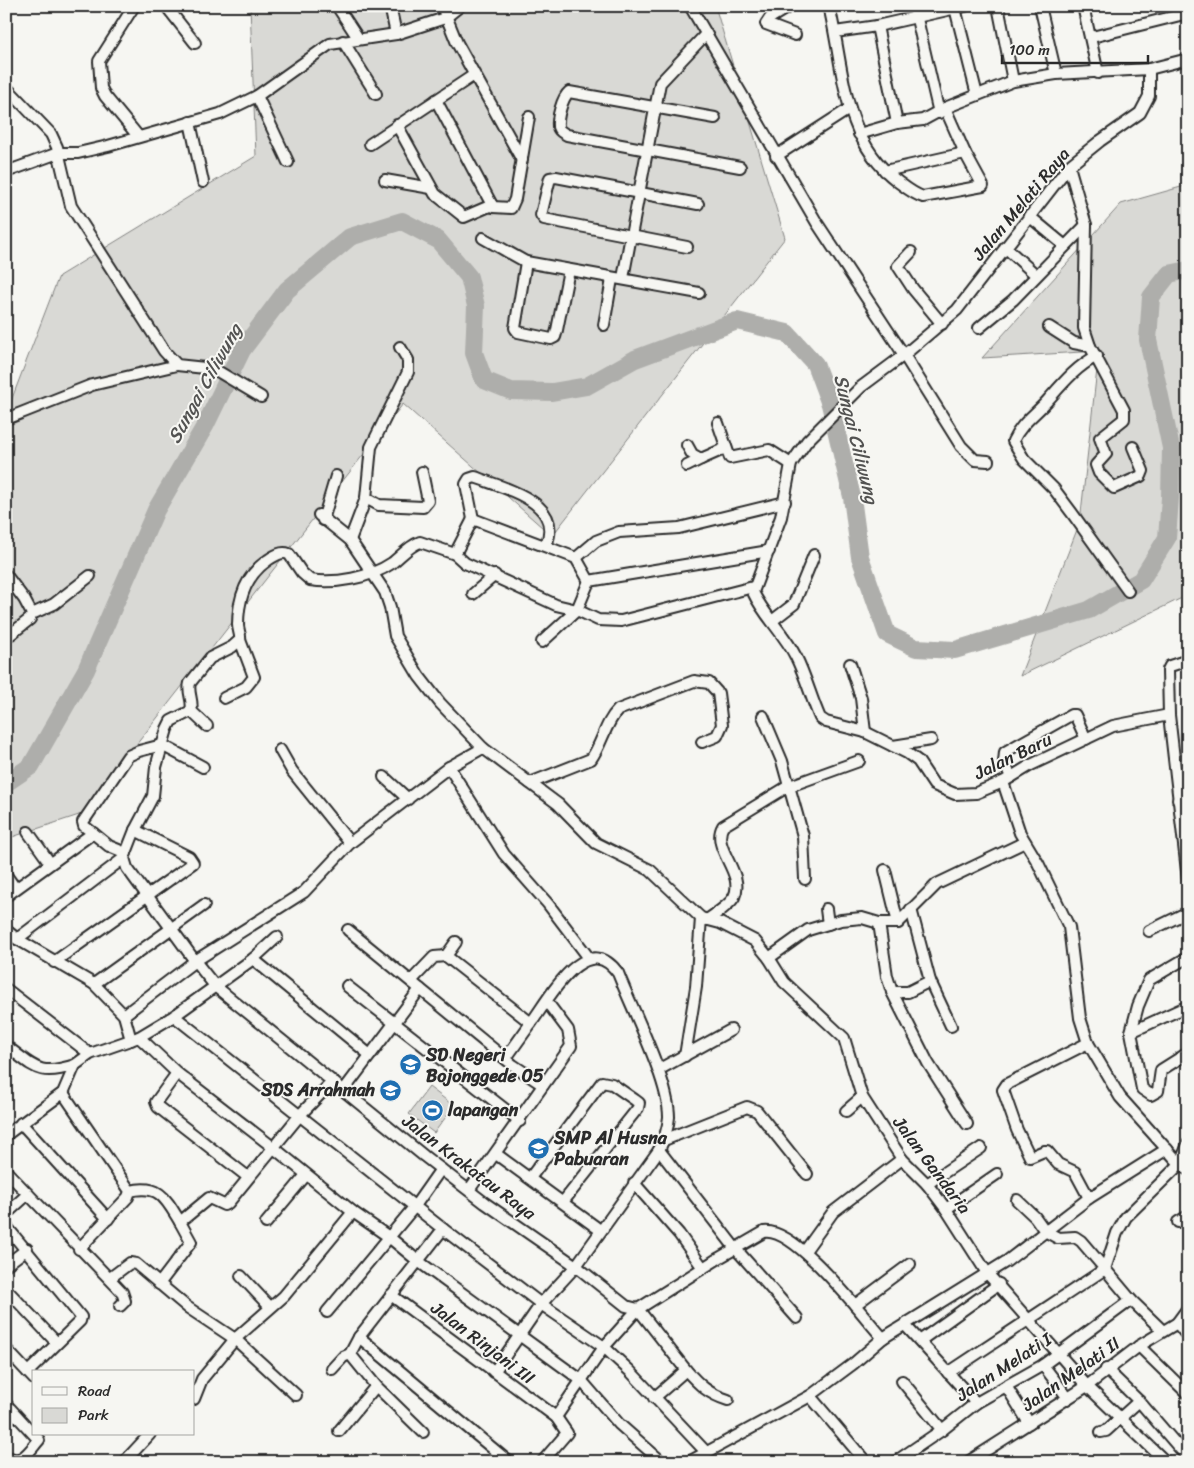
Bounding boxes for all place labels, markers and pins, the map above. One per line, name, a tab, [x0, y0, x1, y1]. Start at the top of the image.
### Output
place label: SD Negeri Bojonggede 05	[425, 1039, 544, 1092]
school or university icon: SD Negeri Bojonggede 05	[398, 1053, 422, 1077]
place label: SDS Arrahmah	[260, 1074, 376, 1106]
school or university icon: SDS Arrahmah	[379, 1078, 403, 1102]
place label: lapangan	[447, 1094, 519, 1126]
sports icon: lapangan	[420, 1098, 444, 1122]
place label: SMP Al Husna Pabuaran	[553, 1122, 668, 1175]
school or university icon: SMP Al Husna Pabuaran	[526, 1136, 550, 1160]

